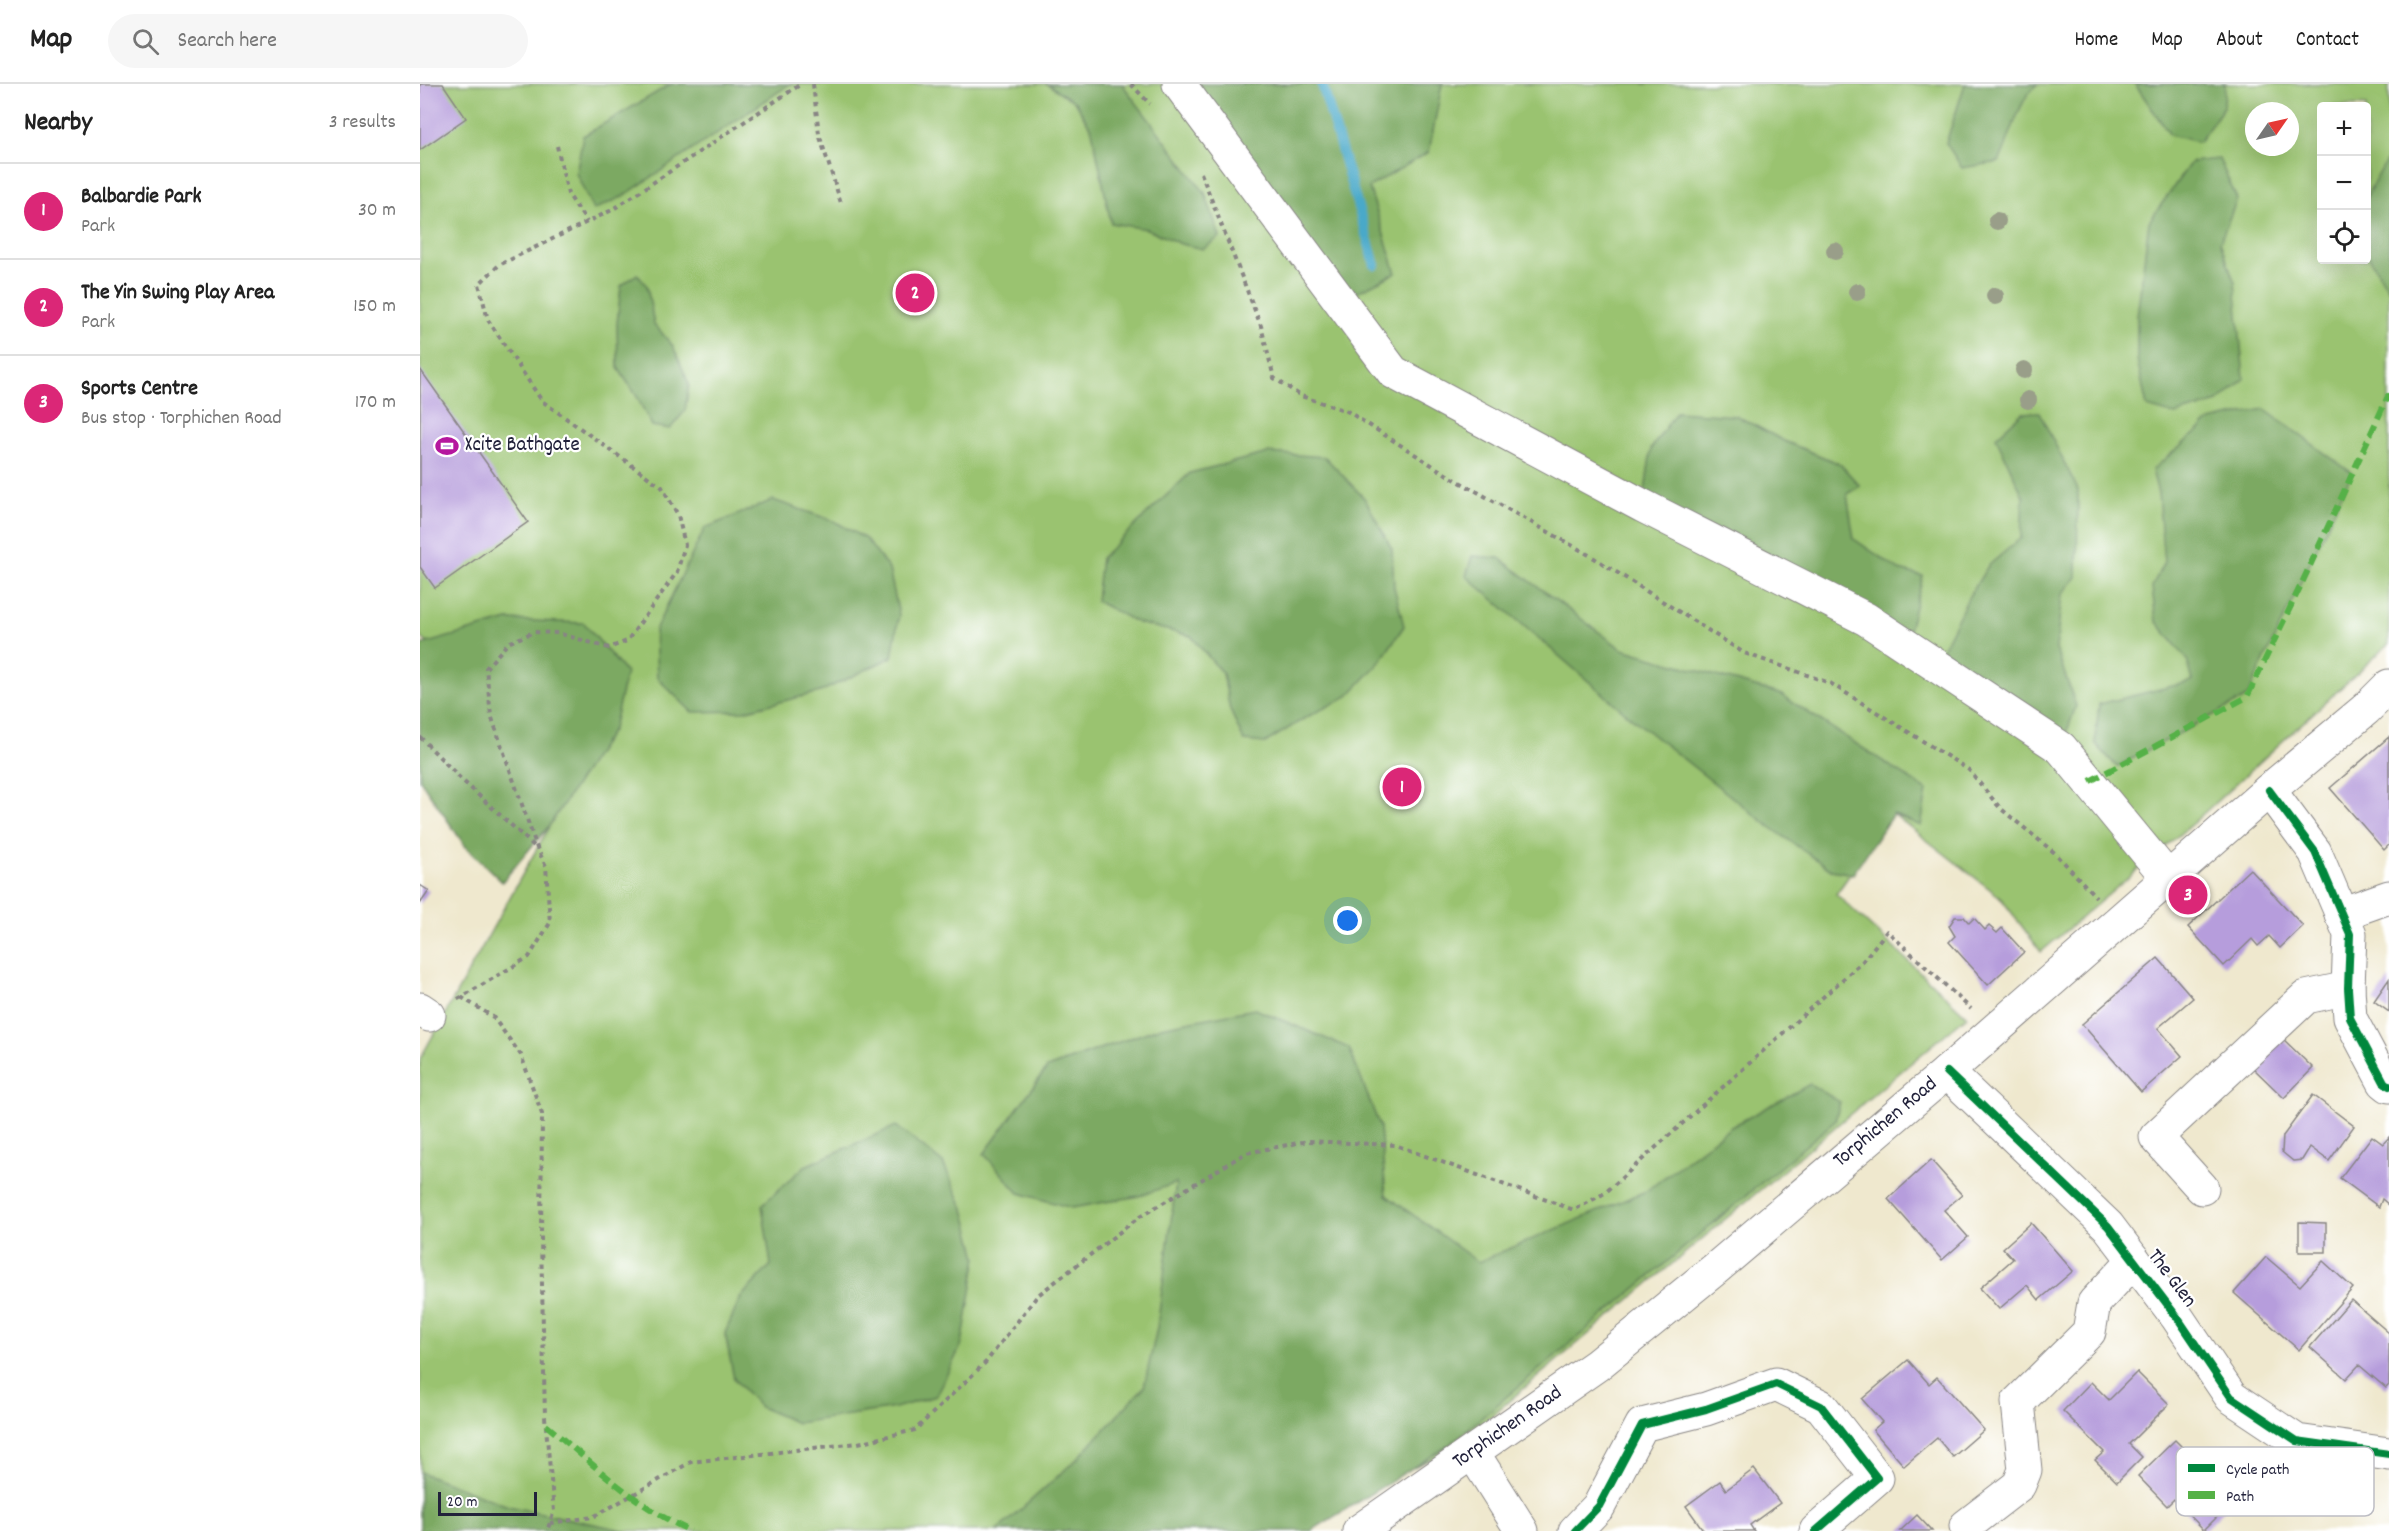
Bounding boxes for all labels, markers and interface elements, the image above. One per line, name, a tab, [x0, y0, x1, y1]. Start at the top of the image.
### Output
search box	[108, 14, 528, 68]
text: Map	[30, 21, 72, 61]
icon: search	[129, 25, 162, 58]
text: Search here	[177, 26, 277, 57]
text: Home	[2074, 26, 2118, 56]
text: Map	[2151, 26, 2183, 56]
text: About	[2216, 26, 2263, 56]
text: Contact	[2296, 26, 2359, 56]
north arrow	[2245, 102, 2299, 156]
map controls	[2317, 102, 2371, 264]
button: +	[2317, 102, 2371, 156]
text: Nearby	[24, 105, 92, 142]
text: 3 results	[329, 109, 396, 137]
button: −	[2317, 156, 2371, 210]
text: Balbardie Park	[81, 182, 202, 213]
text: 1	[41, 197, 46, 225]
text: 30 m	[358, 197, 396, 225]
button: locate	[2317, 210, 2371, 264]
text: Park	[81, 213, 115, 241]
pin: 2	[896, 270, 934, 316]
text: The Yin Swing Play Area	[81, 278, 274, 309]
text: 2	[39, 293, 48, 321]
text: 150 m	[353, 293, 396, 321]
text: Park	[81, 309, 115, 337]
text: Sports Centre	[81, 374, 198, 405]
text: 3	[39, 389, 48, 417]
text: 170 m	[355, 389, 396, 417]
text: Bus stop · Torphichen Road	[81, 405, 282, 433]
place label: Xcite Bathgate	[465, 431, 580, 461]
sports icon: Xcite Bathgate	[434, 433, 460, 459]
pin: 1	[1382, 764, 1422, 810]
pin: 3	[2168, 872, 2208, 918]
your location	[1333, 906, 1362, 935]
street label: Torphichen Road	[1827, 1070, 1945, 1176]
street label: The Glen	[2139, 1243, 2203, 1315]
street label: Torphichen Road	[1447, 1379, 1569, 1477]
legend	[2176, 1447, 2374, 1516]
text: Cycle path	[2226, 1459, 2289, 1482]
text: Path	[2226, 1486, 2254, 1509]
scale bar	[438, 1489, 537, 1516]
text: 20 m	[447, 1491, 477, 1514]

